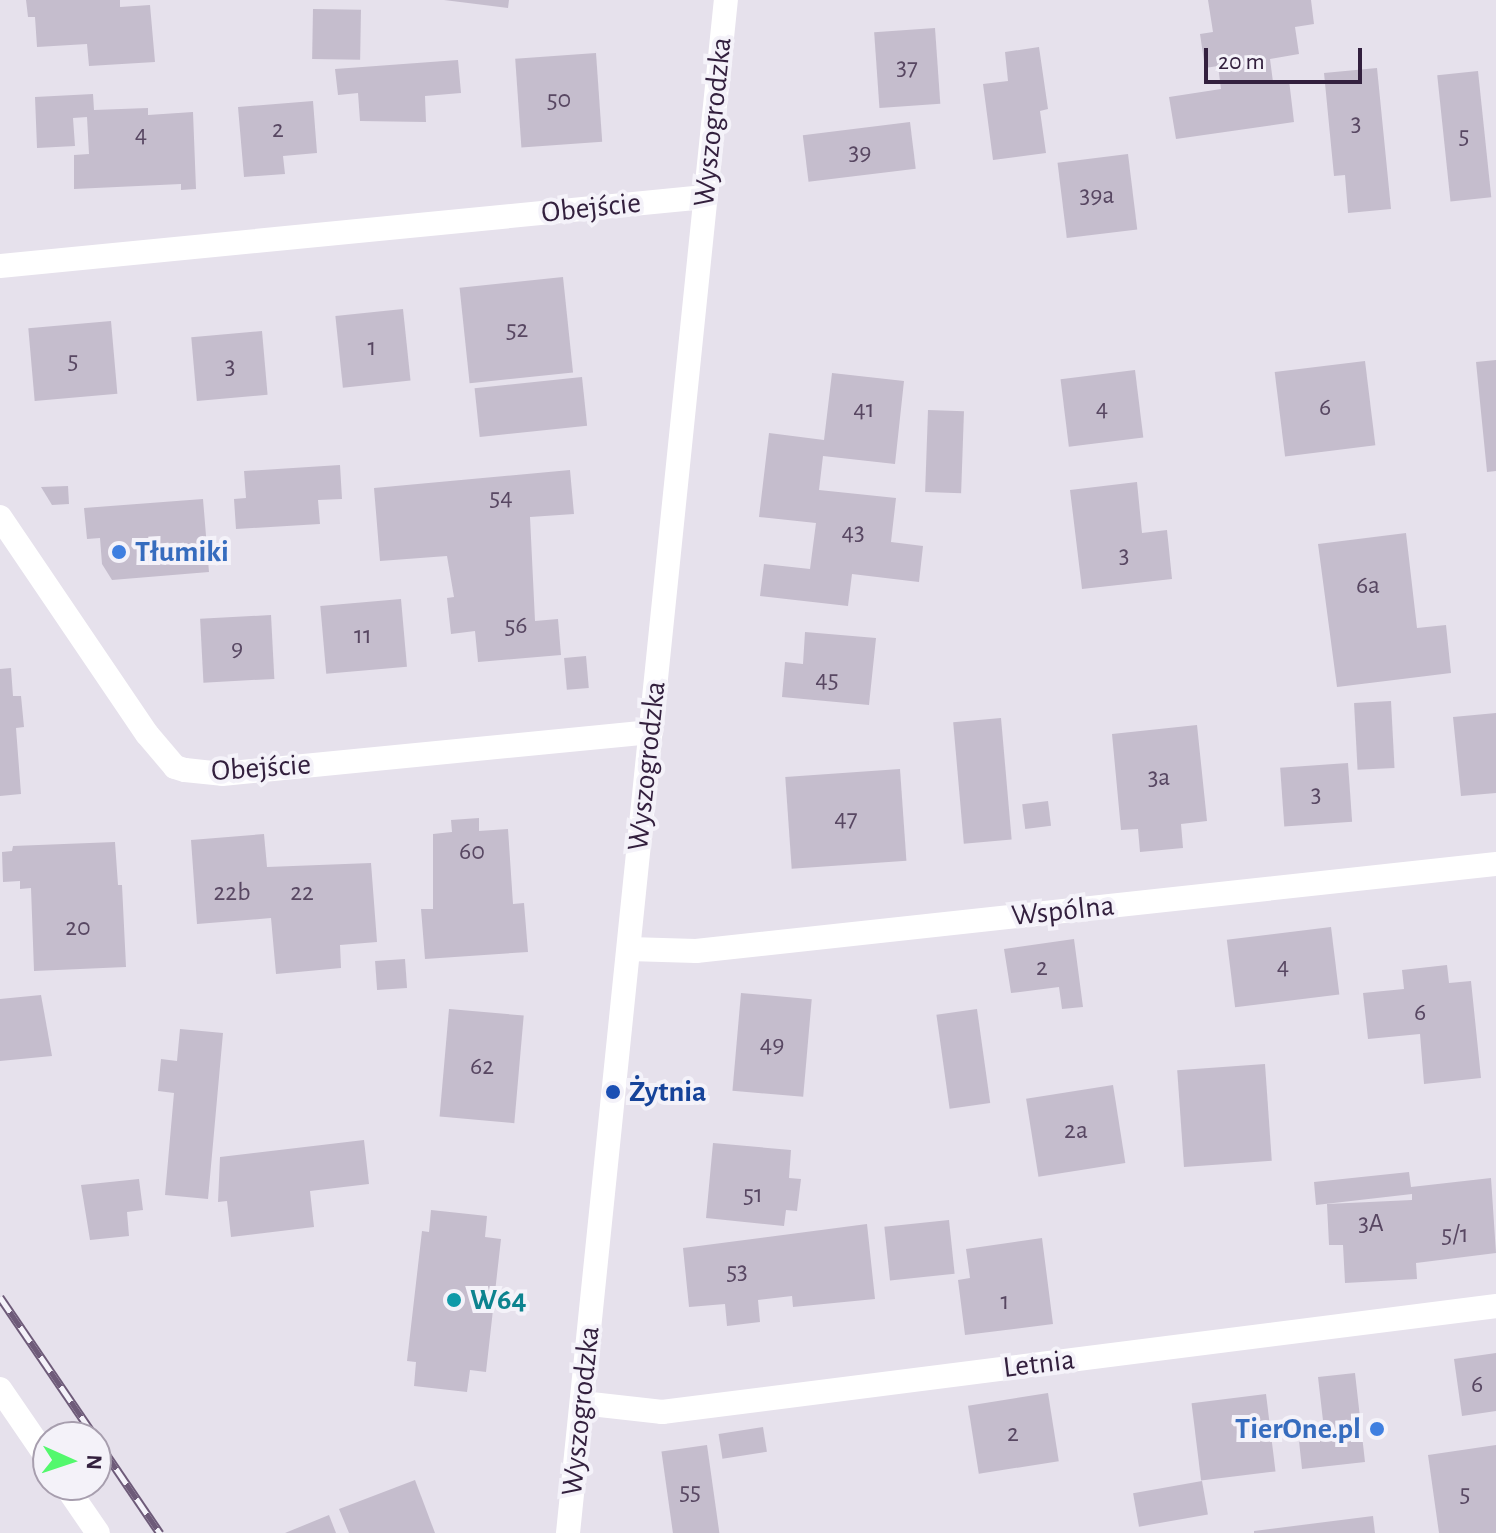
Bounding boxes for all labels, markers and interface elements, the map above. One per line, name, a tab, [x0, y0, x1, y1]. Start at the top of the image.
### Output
scale bar	[1208, 32, 1366, 82]
street label: Wyszogrodzka	[686, 35, 740, 209]
text: 20 m	[1218, 50, 1265, 74]
house number: 37	[896, 52, 918, 84]
house number: 50	[547, 84, 571, 116]
house number: 3	[1351, 108, 1361, 140]
house number: 2	[272, 114, 284, 146]
house number: 4	[135, 119, 147, 151]
house number: 5	[1459, 120, 1469, 152]
house number: 39	[849, 137, 871, 169]
house number: 39a	[1080, 180, 1114, 212]
street label: Obejście	[539, 185, 643, 231]
house number: 52	[506, 314, 528, 346]
house number: 1	[368, 332, 376, 364]
house number: 5	[68, 345, 78, 377]
house number: 3	[225, 351, 235, 383]
house number: 6	[1319, 392, 1331, 424]
house number: 4	[1096, 393, 1108, 425]
house number: 41	[853, 394, 875, 426]
house number: 54	[489, 482, 513, 514]
house number: 43	[841, 517, 865, 549]
place label: Tłumiki	[135, 534, 229, 570]
house number: 3	[1119, 540, 1129, 572]
marker: Tłumiki	[110, 543, 128, 561]
house number: 6a	[1356, 570, 1380, 602]
house number: 56	[504, 610, 528, 642]
house number: 11	[354, 620, 372, 652]
house number: 9	[231, 633, 243, 665]
house number: 45	[815, 664, 839, 696]
street label: Wyszogrodzka	[620, 679, 674, 853]
street label: Obejście	[210, 747, 312, 789]
house number: 3a	[1148, 762, 1170, 794]
house number: 3	[1311, 779, 1321, 811]
house number: 47	[834, 803, 858, 835]
house number: 60	[459, 836, 485, 868]
house number: 22b	[213, 877, 251, 909]
house number: 22	[290, 877, 314, 909]
street label: Wspólna	[1010, 888, 1116, 934]
house number: 20	[65, 912, 91, 944]
house number: 4	[1277, 951, 1289, 983]
house number: 2	[1036, 952, 1048, 984]
house number: 6	[1414, 997, 1426, 1029]
house number: 49	[760, 1029, 784, 1061]
house number: 62	[470, 1051, 494, 1083]
place label: Żytnia	[629, 1074, 707, 1110]
marker: Żytnia	[604, 1083, 622, 1101]
house number: 2a	[1064, 1115, 1088, 1147]
house number: 51	[743, 1179, 763, 1211]
house number: 3A	[1358, 1208, 1384, 1240]
house number: 5/1	[1441, 1219, 1469, 1251]
house number: 53	[726, 1256, 748, 1288]
place label: W64	[470, 1282, 527, 1318]
house number: 1	[1001, 1286, 1009, 1318]
marker: W64	[445, 1291, 463, 1309]
street label: Wyszogrodzka	[554, 1324, 608, 1498]
street label: Letnia	[1001, 1342, 1077, 1386]
house number: 6	[1471, 1369, 1483, 1401]
place label: TierOne.pl	[1235, 1411, 1361, 1447]
house number: 2	[1007, 1418, 1019, 1450]
marker: TierOne.pl	[1368, 1420, 1386, 1438]
north arrow	[32, 1421, 112, 1501]
text: N	[83, 1454, 105, 1470]
house number: 55	[679, 1476, 701, 1508]
house number: 5	[1460, 1478, 1470, 1510]

